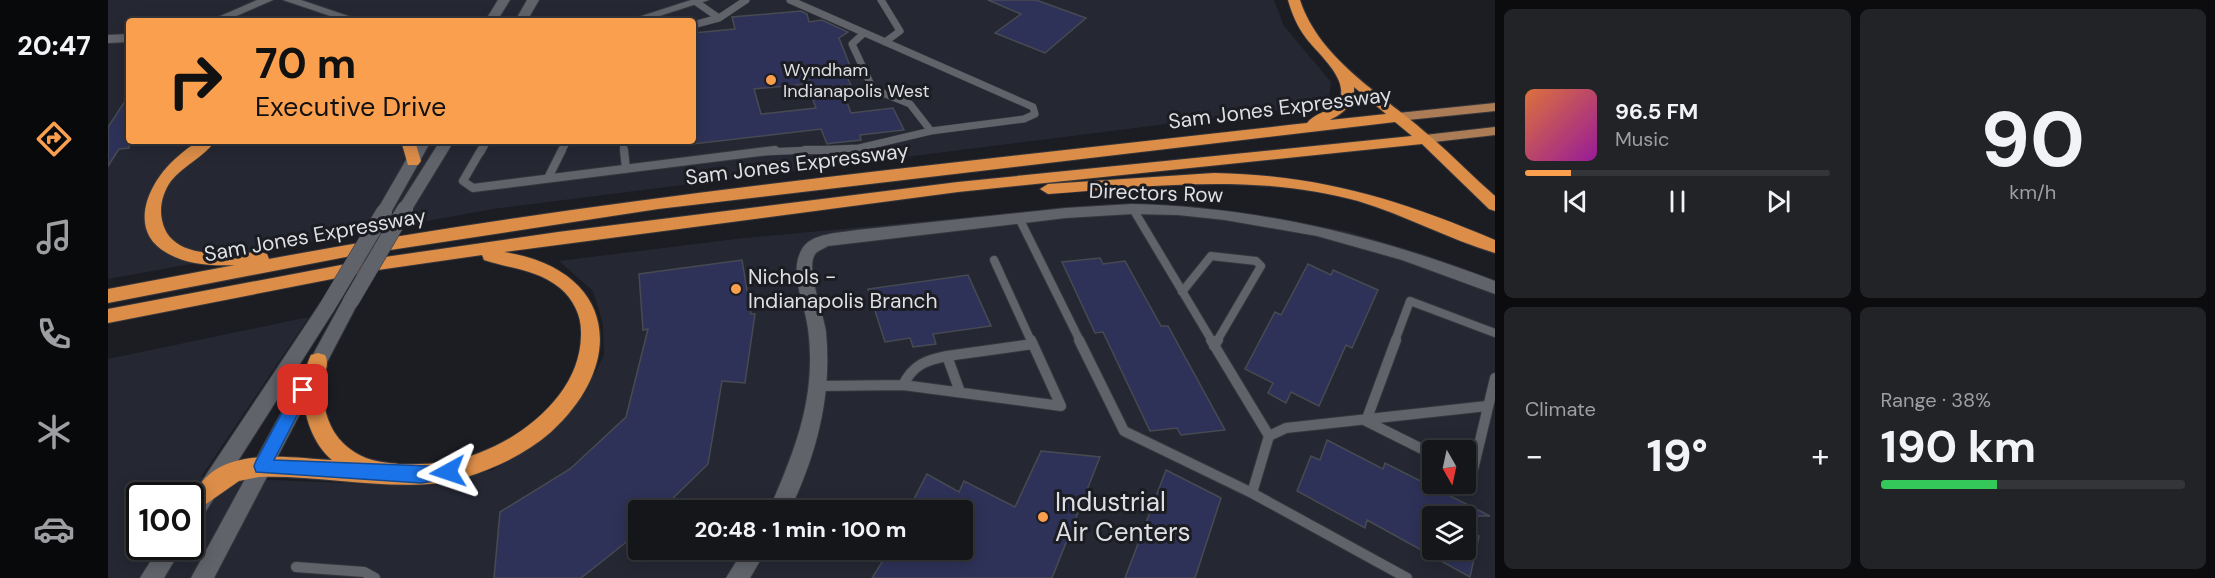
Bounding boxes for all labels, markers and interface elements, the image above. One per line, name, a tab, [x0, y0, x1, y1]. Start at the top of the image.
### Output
text: 20:47	[17, 28, 91, 63]
text: 70 m	[255, 36, 356, 91]
icon: right	[156, 42, 234, 120]
place label: Wyndham Indianapolis West	[783, 58, 930, 103]
marker: Wyndham Indianapolis West	[764, 73, 778, 87]
street label: Sam Jones Expressway	[1167, 80, 1394, 136]
text: Executive Drive	[255, 89, 446, 124]
text: 90	[1981, 89, 2085, 190]
text: 96.5 FM	[1615, 97, 1698, 126]
icon: directions	[33, 118, 75, 160]
text: Music	[1615, 126, 1670, 152]
street label: Sam Jones Expressway	[684, 136, 911, 192]
street label: Directors Row	[1088, 177, 1224, 209]
text: km/h	[2009, 179, 2056, 205]
icon: previous	[1559, 185, 1592, 218]
icon: pause	[1661, 185, 1694, 218]
icon: next	[1762, 185, 1795, 218]
street label: Sam Jones Expressway	[202, 202, 428, 268]
icon: music	[33, 216, 75, 258]
place label: Nichols - Indianapolis Branch	[748, 263, 938, 315]
marker: Nichols - Indianapolis Branch	[729, 282, 743, 296]
icon: phone	[33, 313, 75, 355]
pin	[277, 364, 328, 415]
icon: arrive	[286, 373, 319, 406]
text: Range · 38%	[1881, 387, 1991, 413]
text: Climate	[1525, 396, 1596, 422]
icon: climate	[33, 411, 75, 453]
text: 190 km	[1881, 417, 2036, 476]
text: 19°	[1647, 426, 1708, 485]
text: −	[1525, 434, 1543, 477]
text: +	[1811, 434, 1829, 477]
position arrow	[416, 440, 480, 504]
north arrow	[1422, 440, 1476, 494]
map controls	[1422, 440, 1476, 560]
speed limit sign: 100	[126, 482, 204, 560]
place label: Industrial Air Centers	[1055, 485, 1191, 549]
button: layers	[1422, 506, 1476, 560]
icon: car	[33, 508, 75, 550]
marker: Industrial Air Centers	[1036, 510, 1050, 524]
text: 20:48 · 1 min · 100 m	[694, 515, 907, 544]

